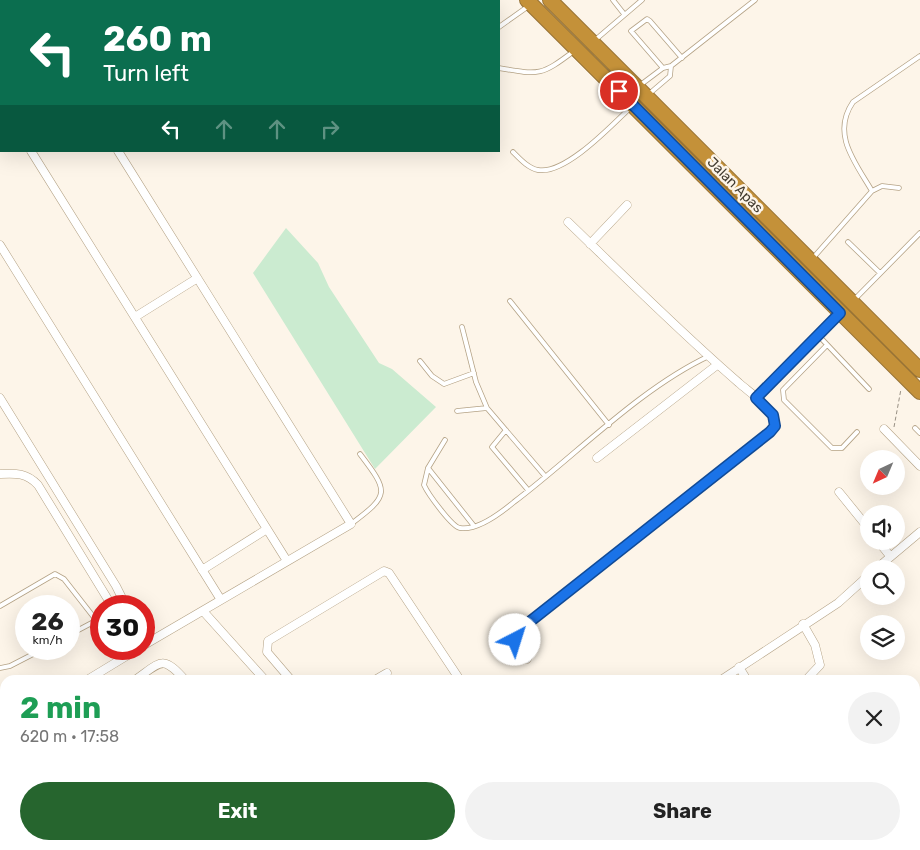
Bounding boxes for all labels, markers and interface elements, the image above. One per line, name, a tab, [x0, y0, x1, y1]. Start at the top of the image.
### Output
text: 260 m	[103, 18, 212, 60]
icon: left	[20, 20, 85, 85]
text: Turn left	[103, 60, 189, 87]
pin	[598, 70, 640, 112]
icon: arrive	[605, 77, 633, 105]
icon: left	[157, 115, 185, 143]
icon: ahead	[210, 115, 238, 143]
icon: ahead	[263, 115, 291, 143]
icon: right	[316, 115, 344, 143]
street label: Jalan Apas	[704, 154, 766, 216]
north arrow	[860, 450, 905, 495]
map controls	[860, 450, 905, 660]
button: sound	[860, 505, 905, 550]
button: search	[860, 560, 905, 605]
speed limit sign: 30	[90, 595, 155, 660]
text: 26	[31, 607, 64, 636]
position arrow	[488, 613, 540, 665]
button: layers	[860, 615, 905, 660]
text: km/h	[33, 633, 62, 647]
text: 2 min	[20, 690, 101, 726]
button: close	[848, 692, 900, 744]
text: 620 m · 17:58	[20, 727, 119, 746]
button: Exit	[20, 782, 455, 840]
button: Share	[465, 782, 900, 840]

